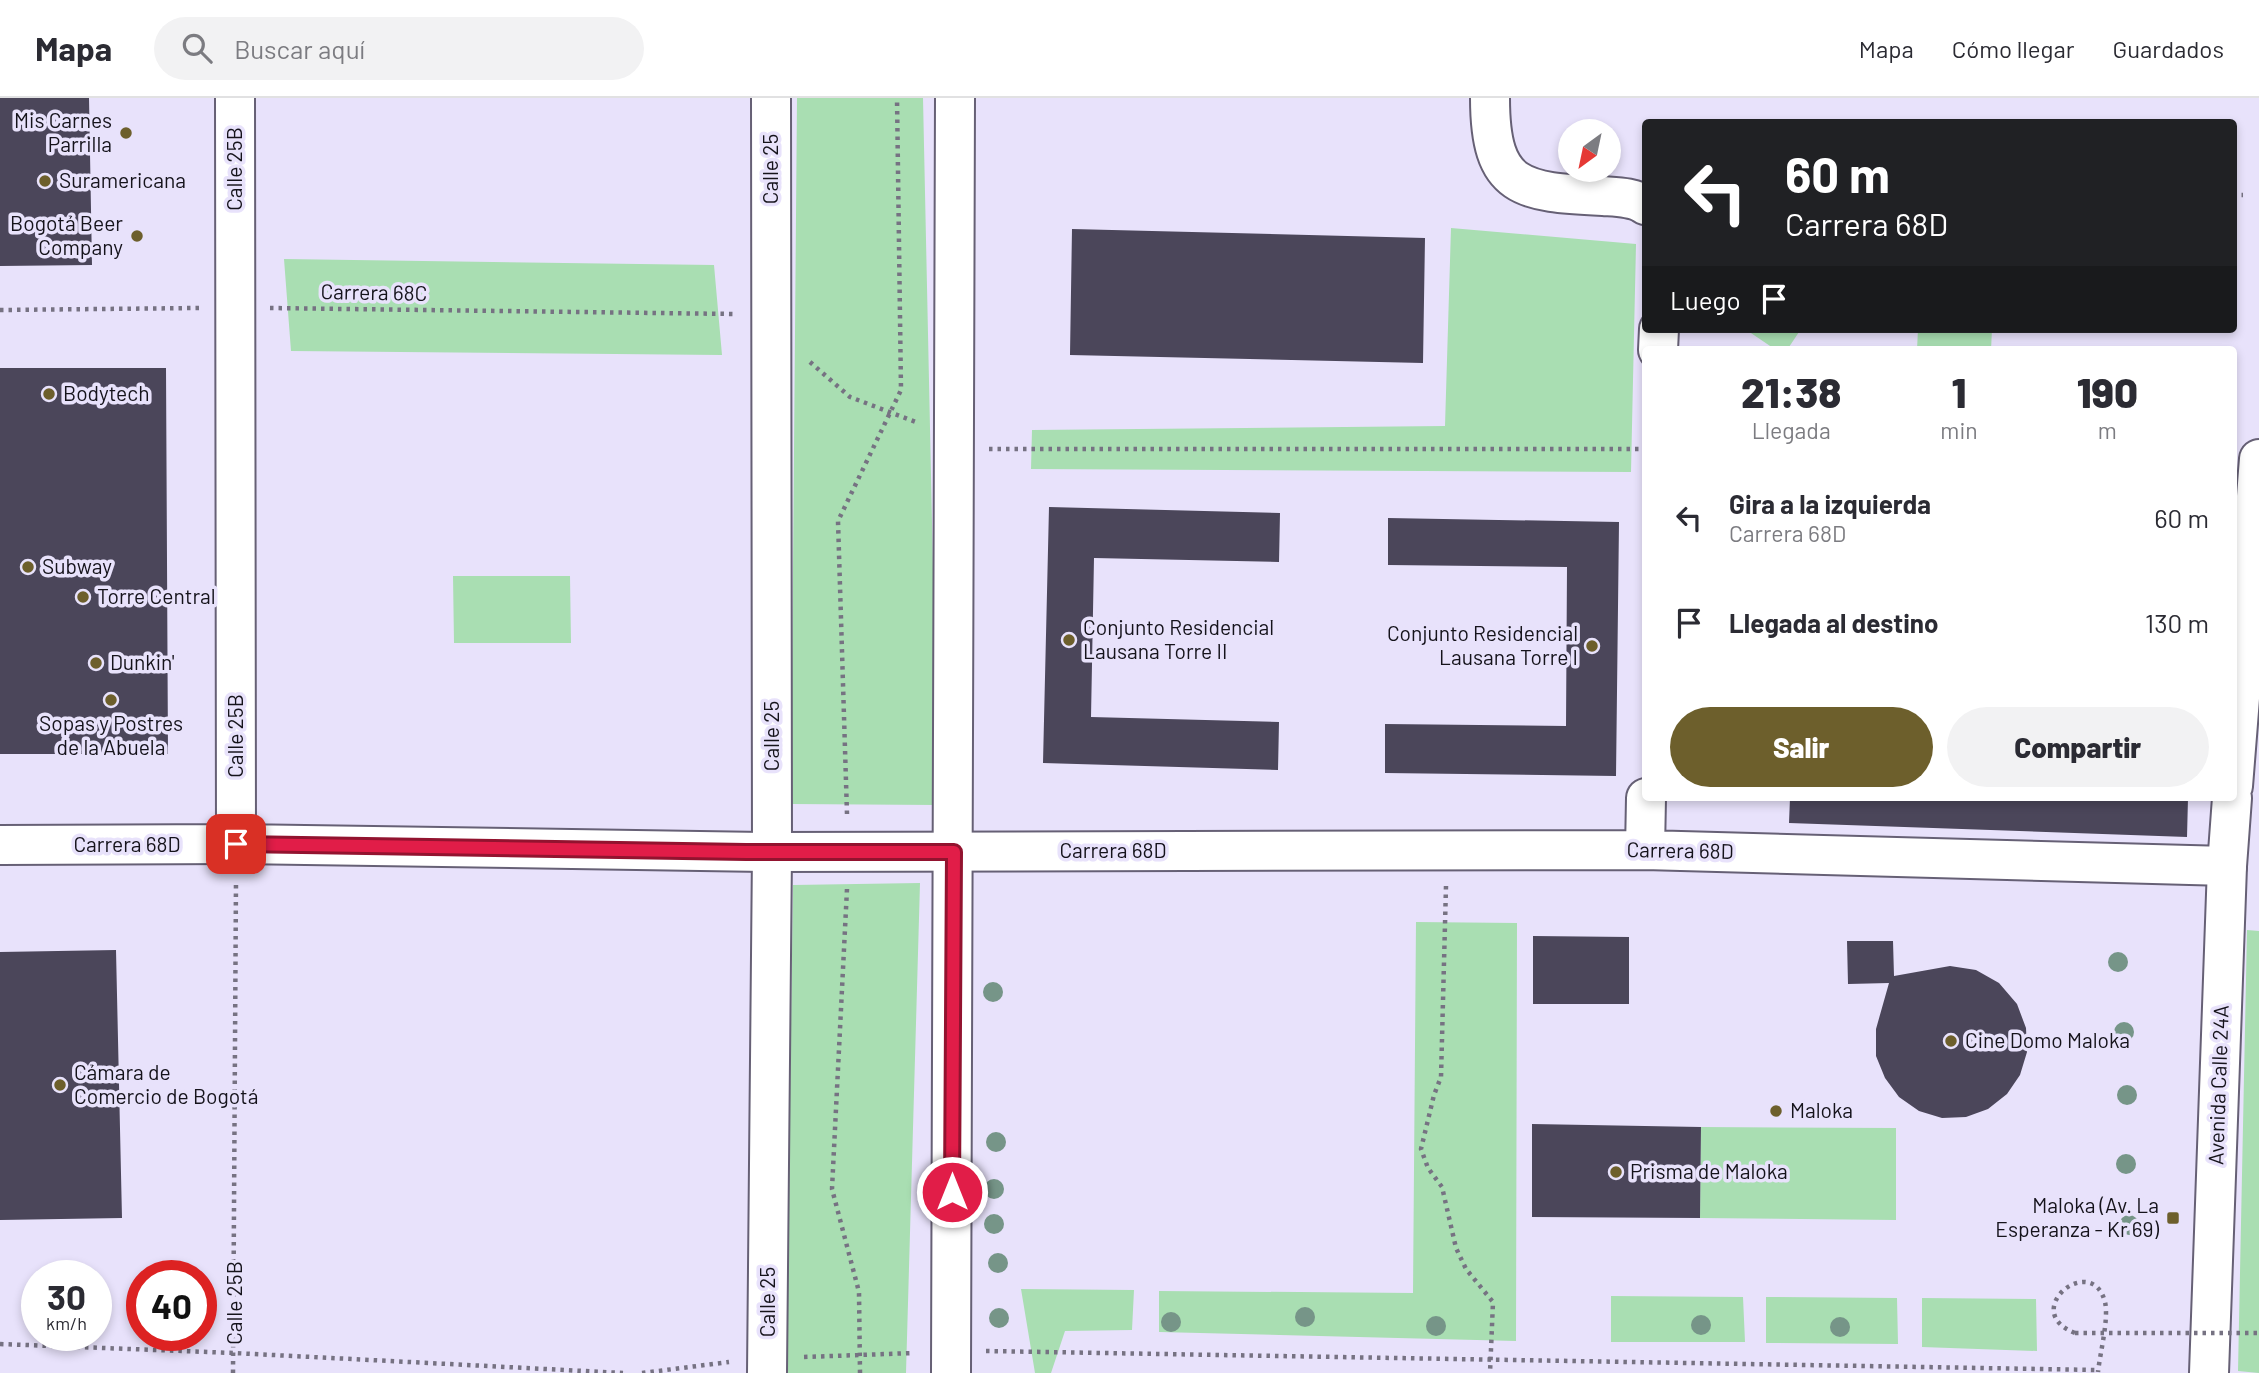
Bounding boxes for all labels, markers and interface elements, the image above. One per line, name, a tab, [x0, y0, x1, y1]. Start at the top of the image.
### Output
search box	[154, 17, 644, 80]
text: Mapa	[35, 28, 112, 68]
icon: search	[178, 29, 216, 67]
text: Buscar aquí	[234, 33, 365, 64]
text: Mapa	[1859, 34, 1914, 63]
text: Cómo llegar	[1952, 34, 2074, 63]
text: Guardados	[2112, 34, 2224, 63]
place label: Mis Carnes Parrilla	[14, 107, 112, 156]
north arrow	[1558, 119, 1620, 182]
map controls	[1558, 119, 1621, 182]
marker: Mis Carnes Parrilla	[118, 125, 134, 141]
street label: Calle 25B	[221, 127, 246, 211]
street label: Calle 25	[757, 134, 782, 204]
text: 60 m	[1785, 144, 1890, 203]
icon: left	[1670, 147, 1761, 238]
place label: Suramericana	[59, 167, 186, 192]
marker: Suramericana	[37, 173, 53, 189]
text: Carrera 68D	[1785, 204, 1948, 242]
place label: Bogotá Beer Company	[10, 210, 123, 259]
marker: Bogotá Beer Company	[129, 228, 145, 244]
street label: Carrera 68C	[320, 278, 428, 305]
icon: arrive	[1755, 280, 1793, 318]
text: Luego	[1670, 284, 1741, 315]
text: 21:38	[1741, 366, 1841, 416]
text: 1	[1952, 366, 1966, 416]
text: 190	[2077, 366, 2138, 416]
place label: Bodytech	[63, 380, 150, 405]
marker: Bodytech	[41, 386, 57, 402]
text: Llegada	[1752, 416, 1831, 444]
text: min	[1940, 416, 1978, 444]
text: m	[2098, 416, 2117, 444]
text: Gira a la izquierda	[1729, 488, 1931, 519]
icon: left	[1670, 499, 1708, 537]
text: 60 m	[2154, 502, 2209, 533]
text: Carrera 68D	[1729, 519, 1846, 547]
place label: Subway	[42, 553, 112, 578]
marker: Subway	[20, 559, 36, 575]
place label: Torre Central	[97, 583, 216, 608]
marker: Torre Central	[75, 589, 91, 605]
icon: arrive	[1670, 604, 1708, 642]
text: Llegada al destino	[1729, 607, 1938, 638]
text: 130 m	[2145, 607, 2209, 638]
place label: Conjunto Residencial Lausana Torre II	[1083, 614, 1274, 663]
place label: Conjunto Residencial Lausana Torre I	[1387, 620, 1578, 669]
marker: Conjunto Residencial Lausana Torre II	[1061, 632, 1077, 648]
marker: Conjunto Residencial Lausana Torre I	[1584, 638, 1600, 654]
place label: Dunkin'	[110, 649, 175, 674]
marker: Dunkin'	[88, 655, 104, 671]
marker: Sopas y Postres de la Abuela	[103, 692, 119, 708]
street label: Calle 25B	[222, 694, 247, 778]
street label: Calle 25	[758, 701, 783, 771]
button: Salir	[1670, 707, 1933, 787]
button: Compartir	[1947, 707, 2209, 787]
place label: Sopas y Postres de la Abuela	[39, 710, 183, 759]
pin	[206, 814, 266, 874]
icon: arrive	[217, 825, 255, 863]
street label: Carrera 68D	[74, 831, 180, 856]
street label: Carrera 68D	[1626, 836, 1734, 863]
street label: Carrera 68D	[1060, 837, 1166, 862]
street label: Avenida Calle 24A	[2202, 1004, 2233, 1165]
place label: Cine Domo Maloka	[1965, 1027, 2130, 1052]
marker: Cine Domo Maloka	[1943, 1033, 1959, 1049]
place label: Cámara de Comercio de Bogotá	[74, 1059, 258, 1108]
marker: Cámara de Comercio de Bogotá	[52, 1077, 68, 1093]
place label: Maloka	[1790, 1097, 1853, 1122]
marker: Maloka	[1768, 1103, 1784, 1119]
position arrow	[915, 1155, 989, 1229]
place label: Prisma de Maloka	[1630, 1158, 1788, 1183]
marker: Prisma de Maloka	[1608, 1164, 1624, 1180]
place label: Maloka (Av. La Esperanza - Kr 69)	[1995, 1192, 2160, 1241]
marker: Maloka (Av. La Esperanza - Kr 69)	[2165, 1210, 2181, 1226]
speed limit sign: 40	[126, 1260, 217, 1351]
street label: Calle 25B	[221, 1261, 246, 1345]
street label: Calle 25	[754, 1267, 779, 1337]
text: 30	[47, 1275, 86, 1317]
text: km/h	[46, 1312, 87, 1334]

